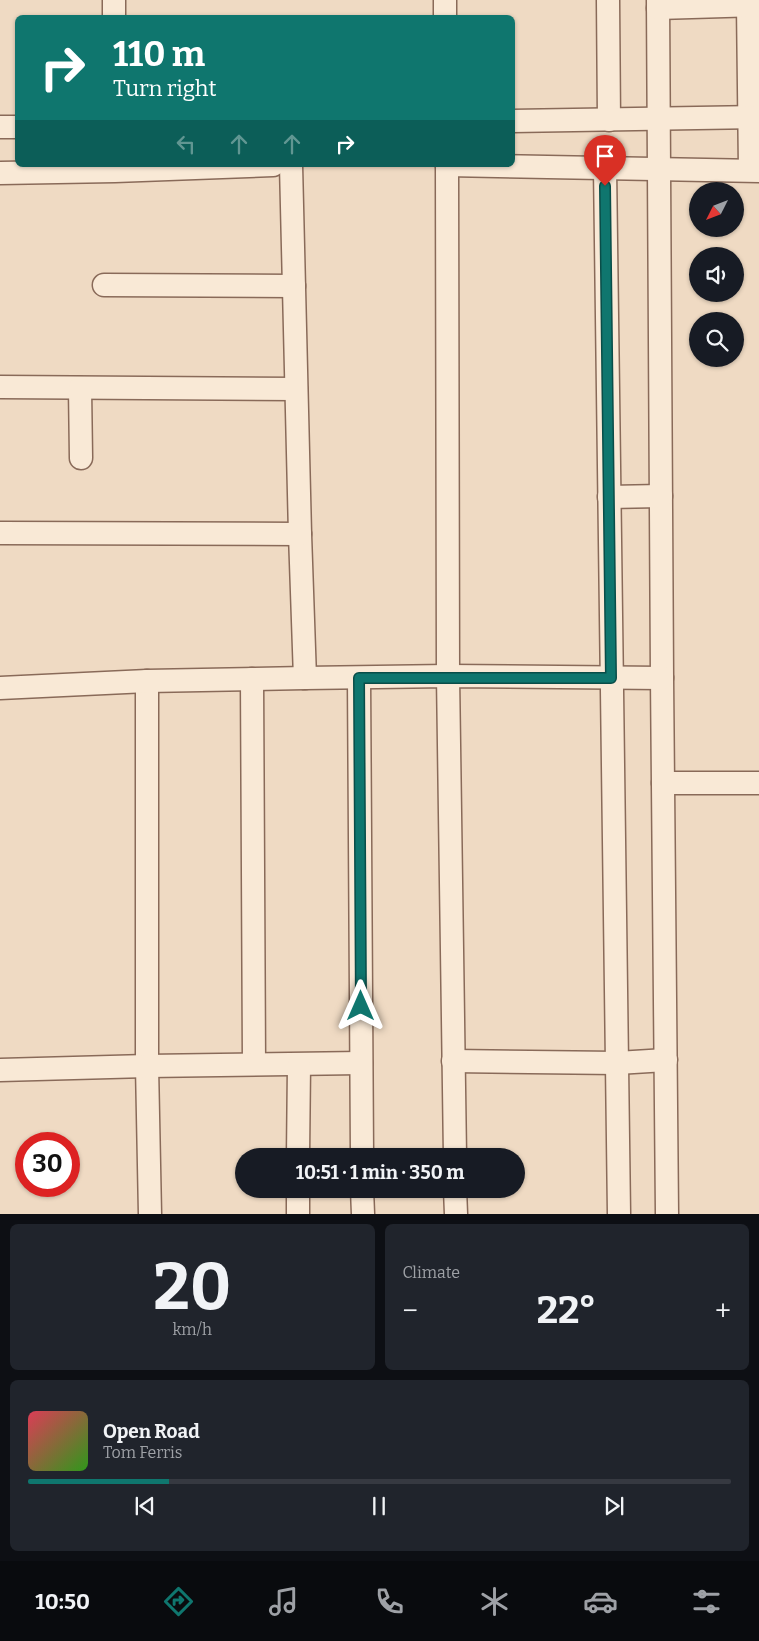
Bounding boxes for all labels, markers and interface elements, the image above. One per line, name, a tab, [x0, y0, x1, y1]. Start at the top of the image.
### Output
text: 110 m	[113, 33, 205, 75]
icon: right	[30, 35, 95, 100]
text: Turn right	[113, 75, 216, 102]
icon: left	[172, 130, 200, 158]
icon: ahead	[225, 130, 253, 158]
icon: ahead	[278, 130, 306, 158]
icon: right	[331, 130, 359, 158]
pin	[584, 135, 626, 186]
icon: arrive	[591, 142, 619, 170]
north arrow	[689, 182, 744, 238]
map controls	[689, 182, 744, 367]
button: sound	[689, 247, 744, 302]
button: search	[689, 312, 744, 367]
position arrow	[334, 979, 386, 1031]
speed limit sign: 30	[15, 1132, 80, 1197]
text: 10:51 · 1 min · 350 m	[296, 1161, 464, 1184]
text: 20	[153, 1248, 231, 1326]
text: Climate	[403, 1263, 460, 1282]
text: 22°	[537, 1287, 596, 1333]
text: −	[403, 1294, 418, 1327]
text: +	[715, 1294, 731, 1327]
text: km/h	[172, 1320, 212, 1339]
text: Open Road	[103, 1420, 200, 1443]
text: Tom Ferris	[103, 1443, 182, 1462]
icon: previous	[131, 1492, 159, 1520]
icon: pause	[365, 1492, 393, 1520]
icon: next	[600, 1492, 628, 1520]
icon: directions	[161, 1584, 196, 1619]
icon: music	[266, 1584, 301, 1619]
icon: phone	[372, 1584, 407, 1619]
icon: climate	[477, 1584, 512, 1619]
icon: car	[583, 1584, 618, 1619]
icon: filters	[689, 1584, 724, 1619]
text: 10:50	[35, 1588, 90, 1615]

